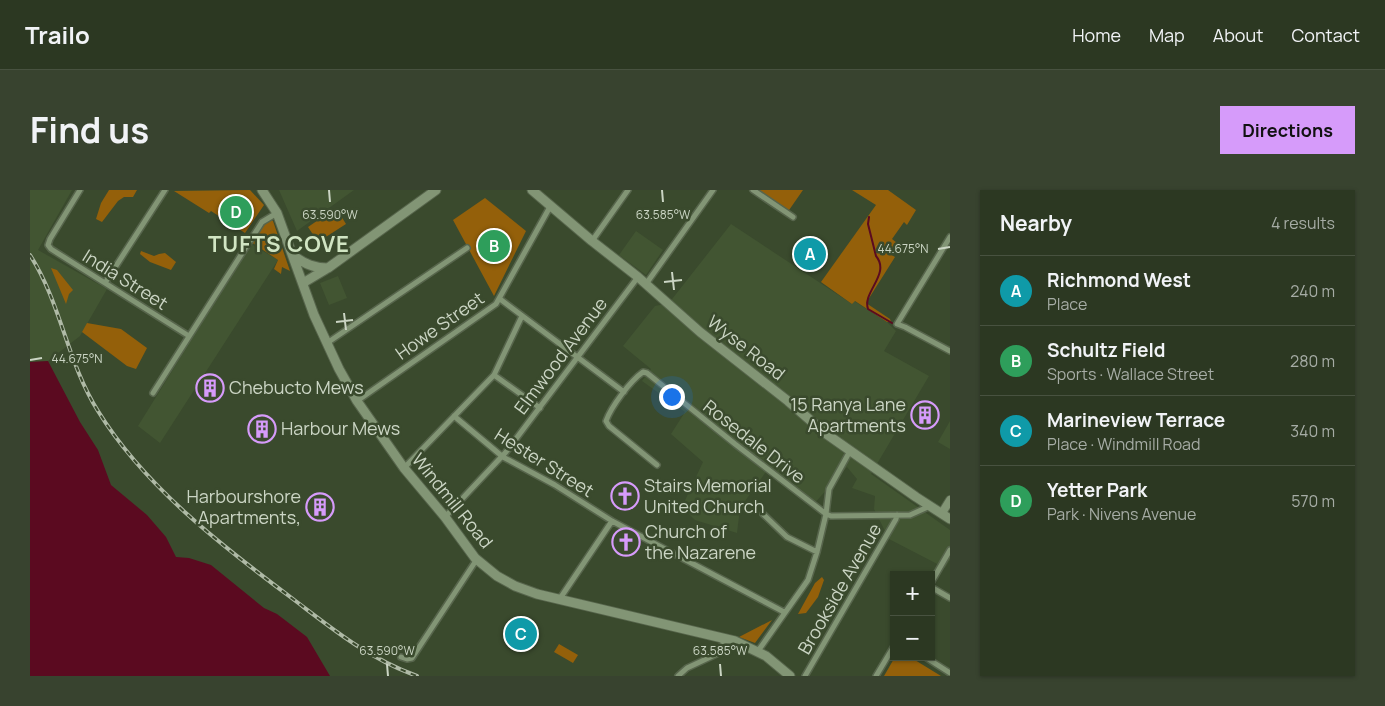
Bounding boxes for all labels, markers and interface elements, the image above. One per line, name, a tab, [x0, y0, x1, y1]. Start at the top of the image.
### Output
text: Trailo	[25, 18, 90, 51]
text: Home	[1072, 23, 1121, 47]
text: Map	[1149, 23, 1185, 47]
text: About	[1213, 23, 1263, 47]
text: Contact	[1291, 23, 1360, 47]
text: Find us	[30, 106, 149, 154]
button: Directions	[1220, 106, 1355, 154]
pin: D	[220, 193, 252, 231]
text: 63.590°W	[302, 206, 358, 223]
text: 63.585°W	[636, 206, 691, 223]
text: Nearby	[1000, 209, 1072, 237]
text: 4 results	[1271, 212, 1335, 234]
pin: B	[478, 227, 510, 265]
district label: TUFTS COVE	[208, 229, 350, 259]
pin: A	[794, 235, 826, 273]
text: 44.675°N	[877, 240, 929, 257]
street label: India Street	[78, 243, 173, 315]
text: Richmond West	[1047, 267, 1191, 293]
text: A	[1011, 280, 1021, 302]
text: 240 m	[1290, 280, 1335, 302]
street label: Howe Street	[390, 286, 489, 365]
street label: Elmwood Avenue	[508, 292, 612, 419]
text: Place	[1047, 293, 1087, 315]
street label: Wyse Road	[703, 309, 790, 385]
text: Schultz Field	[1047, 337, 1165, 363]
text: 44.675°N	[51, 350, 103, 367]
text: B	[1011, 350, 1021, 372]
text: 280 m	[1290, 350, 1335, 372]
text: Sports · Wallace Street	[1047, 363, 1214, 385]
building icon: Chebucto Mews	[195, 373, 225, 403]
place label: Chebucto Mews	[229, 375, 364, 399]
your location	[659, 384, 685, 410]
place label: 15 Ranya Lane Apartments	[790, 392, 906, 437]
street label: Rosedale Drive	[699, 394, 810, 489]
building icon: 15 Ranya Lane Apartments	[910, 400, 940, 430]
text: Marineview Terrace	[1047, 407, 1225, 433]
building icon: Harbour Mews	[247, 414, 277, 444]
place label: Harbour Mews	[281, 416, 400, 440]
text: C	[1010, 420, 1022, 442]
text: 340 m	[1290, 420, 1335, 442]
street label: Hester Street	[490, 422, 599, 502]
text: Place · Windmill Road	[1047, 433, 1201, 455]
street label: Windmill Road	[407, 448, 499, 553]
place label: Stairs Memorial United Church	[644, 473, 772, 518]
text: Yetter Park	[1047, 477, 1147, 503]
church icon: Stairs Memorial United Church	[610, 481, 640, 511]
place label: Harbourshore Apartments,	[186, 484, 301, 529]
text: D	[1010, 490, 1022, 512]
text: 570 m	[1291, 490, 1335, 512]
building icon: Harbourshore Apartments,	[305, 492, 335, 522]
text: Park · Nivens Avenue	[1047, 503, 1196, 525]
place label: Church of the Nazarene	[645, 519, 756, 564]
street label: Brookside Avenue	[792, 519, 886, 658]
church icon: Church of the Nazarene	[611, 527, 641, 557]
map controls	[890, 571, 935, 661]
button: +	[890, 571, 935, 616]
pin: C	[505, 615, 537, 653]
button: −	[890, 616, 935, 661]
text: 63.590°W	[359, 642, 415, 659]
text: 63.585°W	[693, 642, 748, 659]

